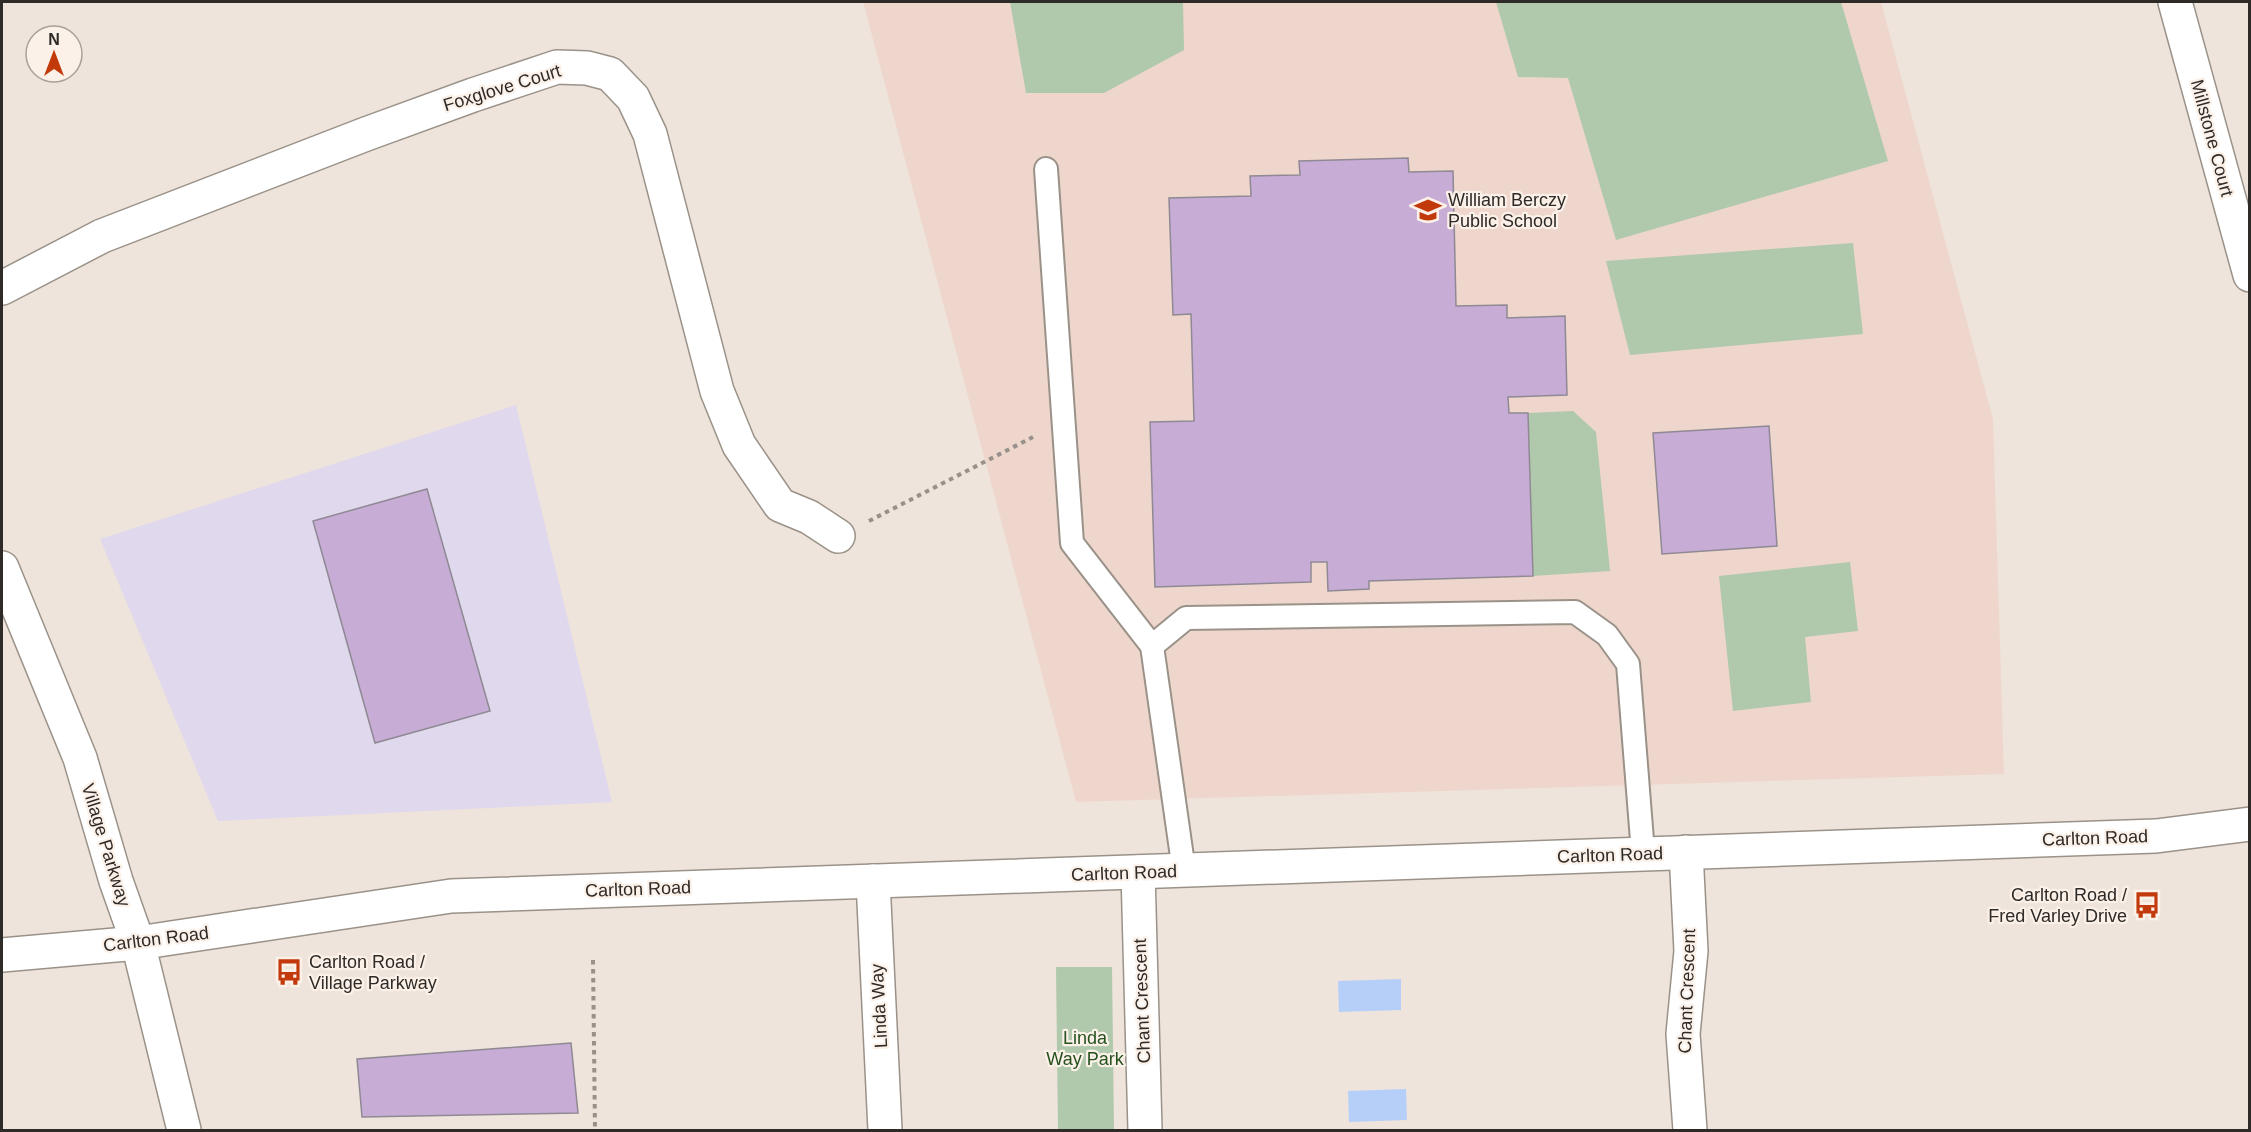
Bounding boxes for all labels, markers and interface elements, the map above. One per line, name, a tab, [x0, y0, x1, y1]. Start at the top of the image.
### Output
north arrow	[24, 24, 84, 84]
text: N	[48, 31, 60, 48]
street label: Foxglove Court	[441, 61, 563, 115]
street label: Millstone Court	[2187, 77, 2237, 199]
place label: William Berczy Public School	[1448, 190, 1566, 231]
school or university icon: William Berczy Public School	[1413, 195, 1443, 225]
street label: Village Parkway	[78, 781, 134, 909]
street label: Carlton Road	[2042, 826, 2148, 850]
street label: Carlton Road	[1557, 843, 1663, 867]
street label: Carlton Road	[1071, 861, 1177, 885]
street label: Carlton Road	[585, 877, 691, 901]
place label: Carlton Road / Fred Varley Drive	[1988, 885, 2127, 926]
bus stop icon: Carlton Road / Fred Varley Drive	[2132, 890, 2162, 920]
street label: Carlton Road	[102, 923, 210, 955]
street label: Chant Crescent	[1675, 928, 1699, 1054]
street label: Chant Crescent	[1130, 938, 1154, 1064]
place label: Carlton Road / Village Parkway	[309, 952, 437, 993]
bus stop icon: Carlton Road / Village Parkway	[274, 957, 304, 987]
street label: Linda Way	[867, 963, 891, 1049]
park label: Linda Way Park	[1046, 1028, 1125, 1069]

